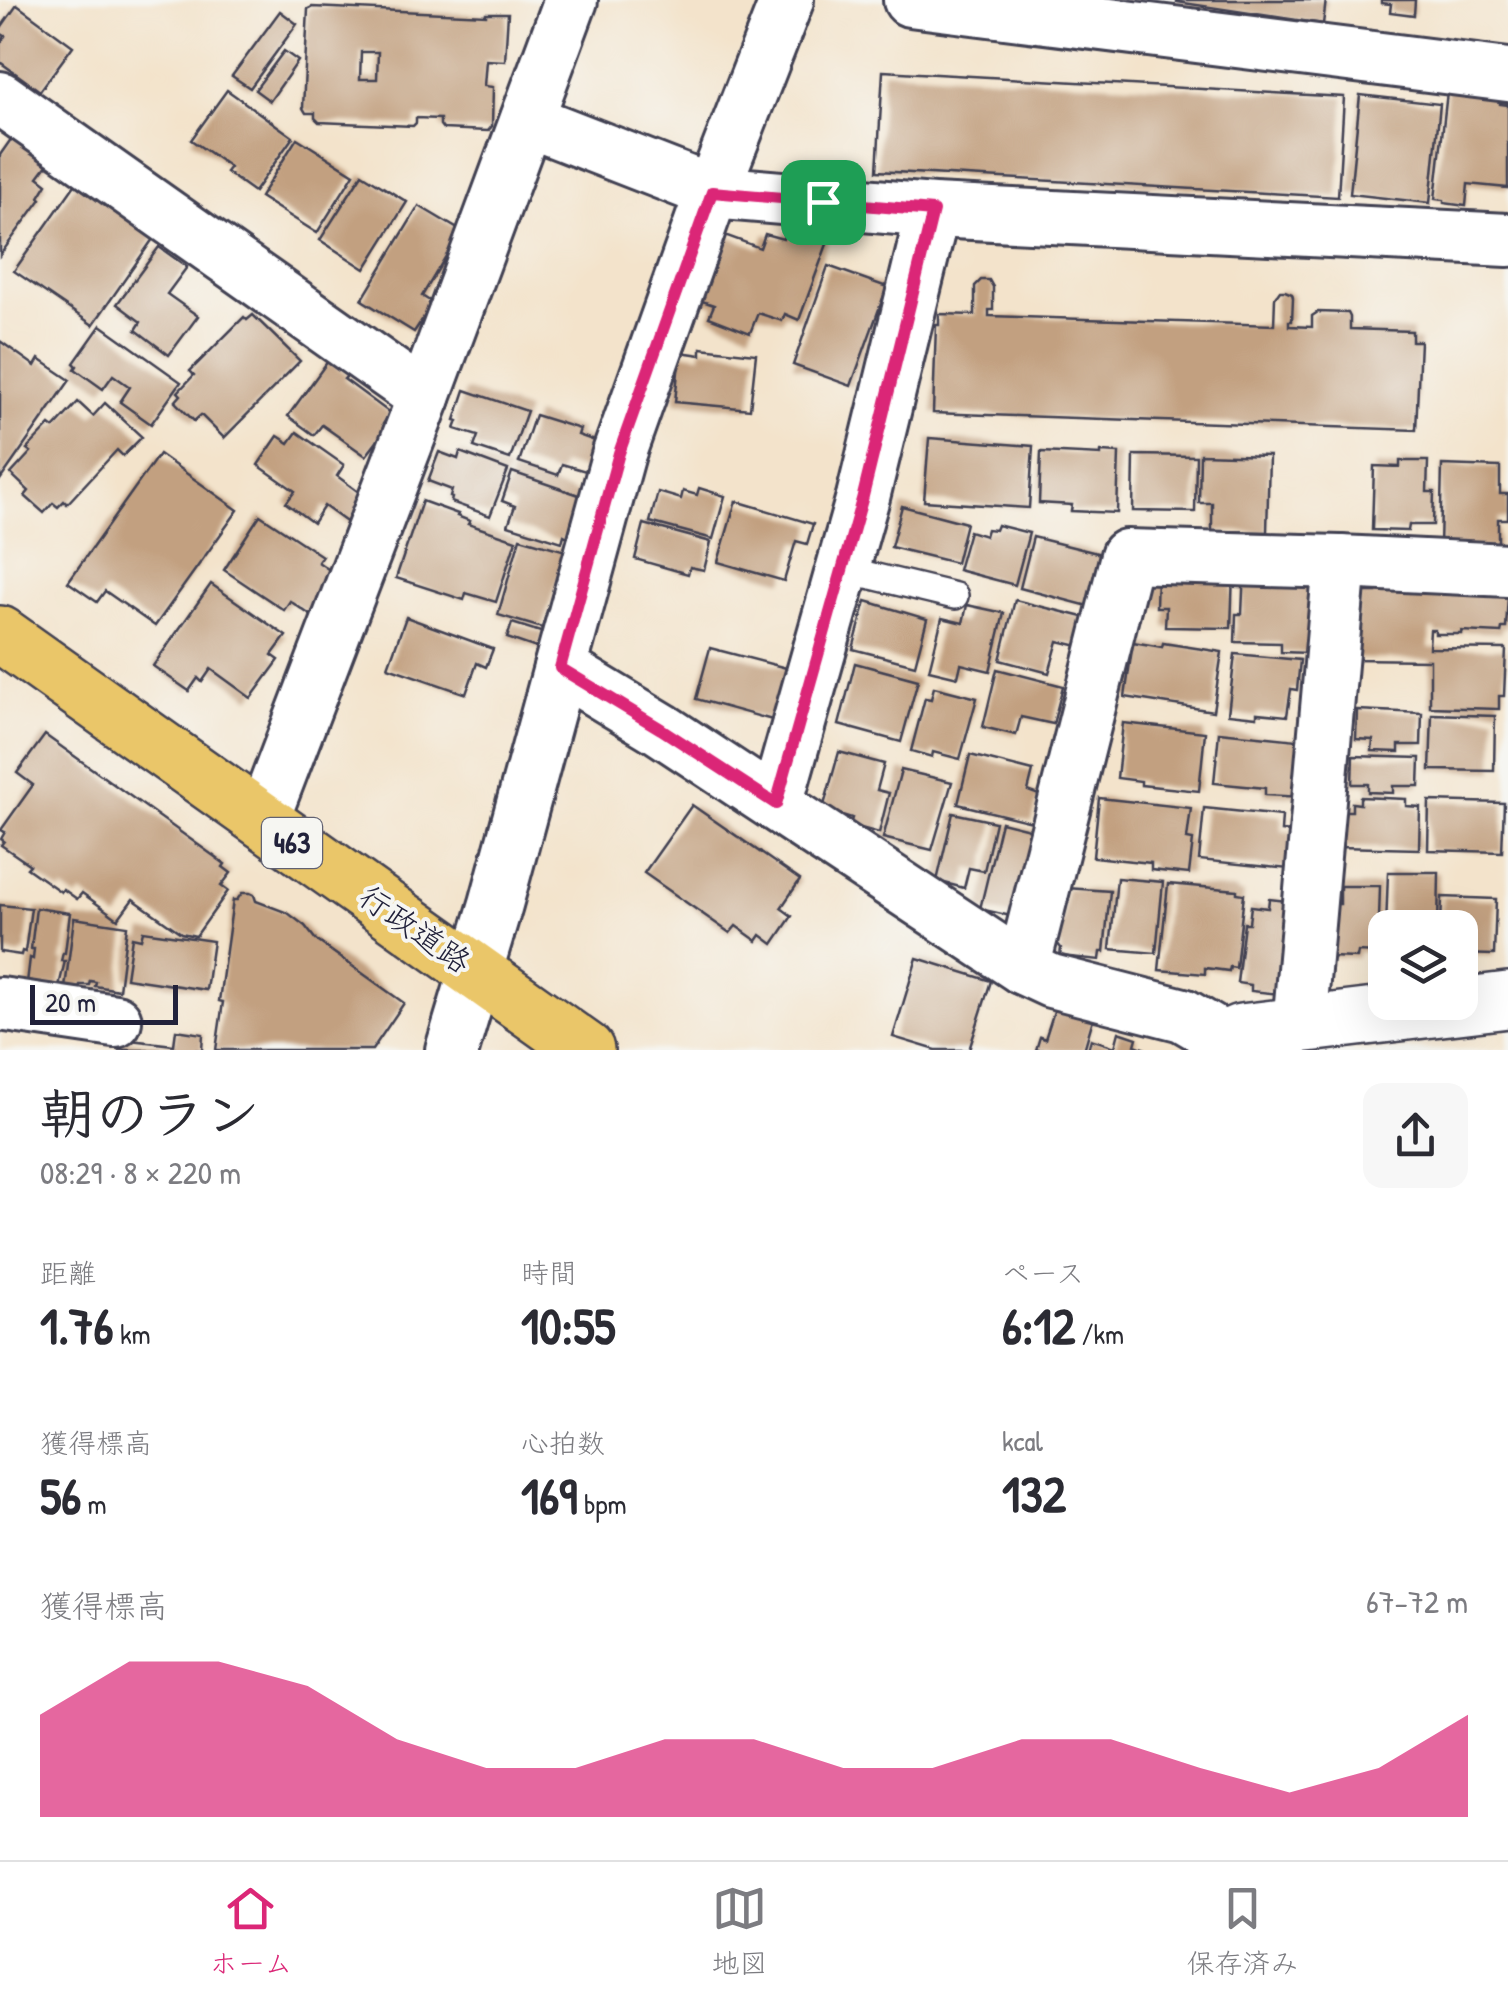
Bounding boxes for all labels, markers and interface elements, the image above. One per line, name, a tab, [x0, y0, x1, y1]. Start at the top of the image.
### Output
pin	[781, 160, 866, 245]
icon: arrive	[796, 175, 851, 230]
road number: 463	[262, 818, 322, 868]
street label: 行政道路	[351, 874, 480, 983]
map controls	[1368, 910, 1478, 1020]
button: layers	[1368, 910, 1478, 1020]
scale bar	[30, 980, 178, 1024]
text: 20 m	[45, 983, 96, 1021]
text: 朝のラン	[40, 1076, 260, 1150]
button: share	[1363, 1083, 1468, 1188]
text: 08:29 · 8 × 220 m	[40, 1151, 241, 1194]
text: 距離	[40, 1254, 96, 1292]
text: 時間	[521, 1254, 577, 1292]
text: ペース	[1002, 1254, 1084, 1292]
text: 1.76	[40, 1292, 114, 1360]
text: 10:55	[521, 1292, 615, 1360]
text: 6:12	[1002, 1292, 1075, 1360]
text: km	[114, 1315, 151, 1353]
text: /km	[1075, 1315, 1124, 1353]
text: kcal	[1002, 1422, 1043, 1460]
text: 獲得標高	[40, 1424, 152, 1462]
text: 心拍数	[521, 1424, 605, 1462]
text: 132	[1002, 1460, 1066, 1528]
text: 56	[40, 1462, 81, 1530]
text: 169	[521, 1462, 577, 1530]
text: m	[81, 1485, 107, 1523]
text: bpm	[577, 1485, 626, 1523]
text: 67–72 m	[1366, 1580, 1468, 1623]
text: 獲得標高	[40, 1584, 168, 1627]
tab: ホーム	[210, 1881, 292, 1982]
tab: 地図	[711, 1881, 767, 1982]
tab: 保存済み	[1186, 1881, 1298, 1982]

